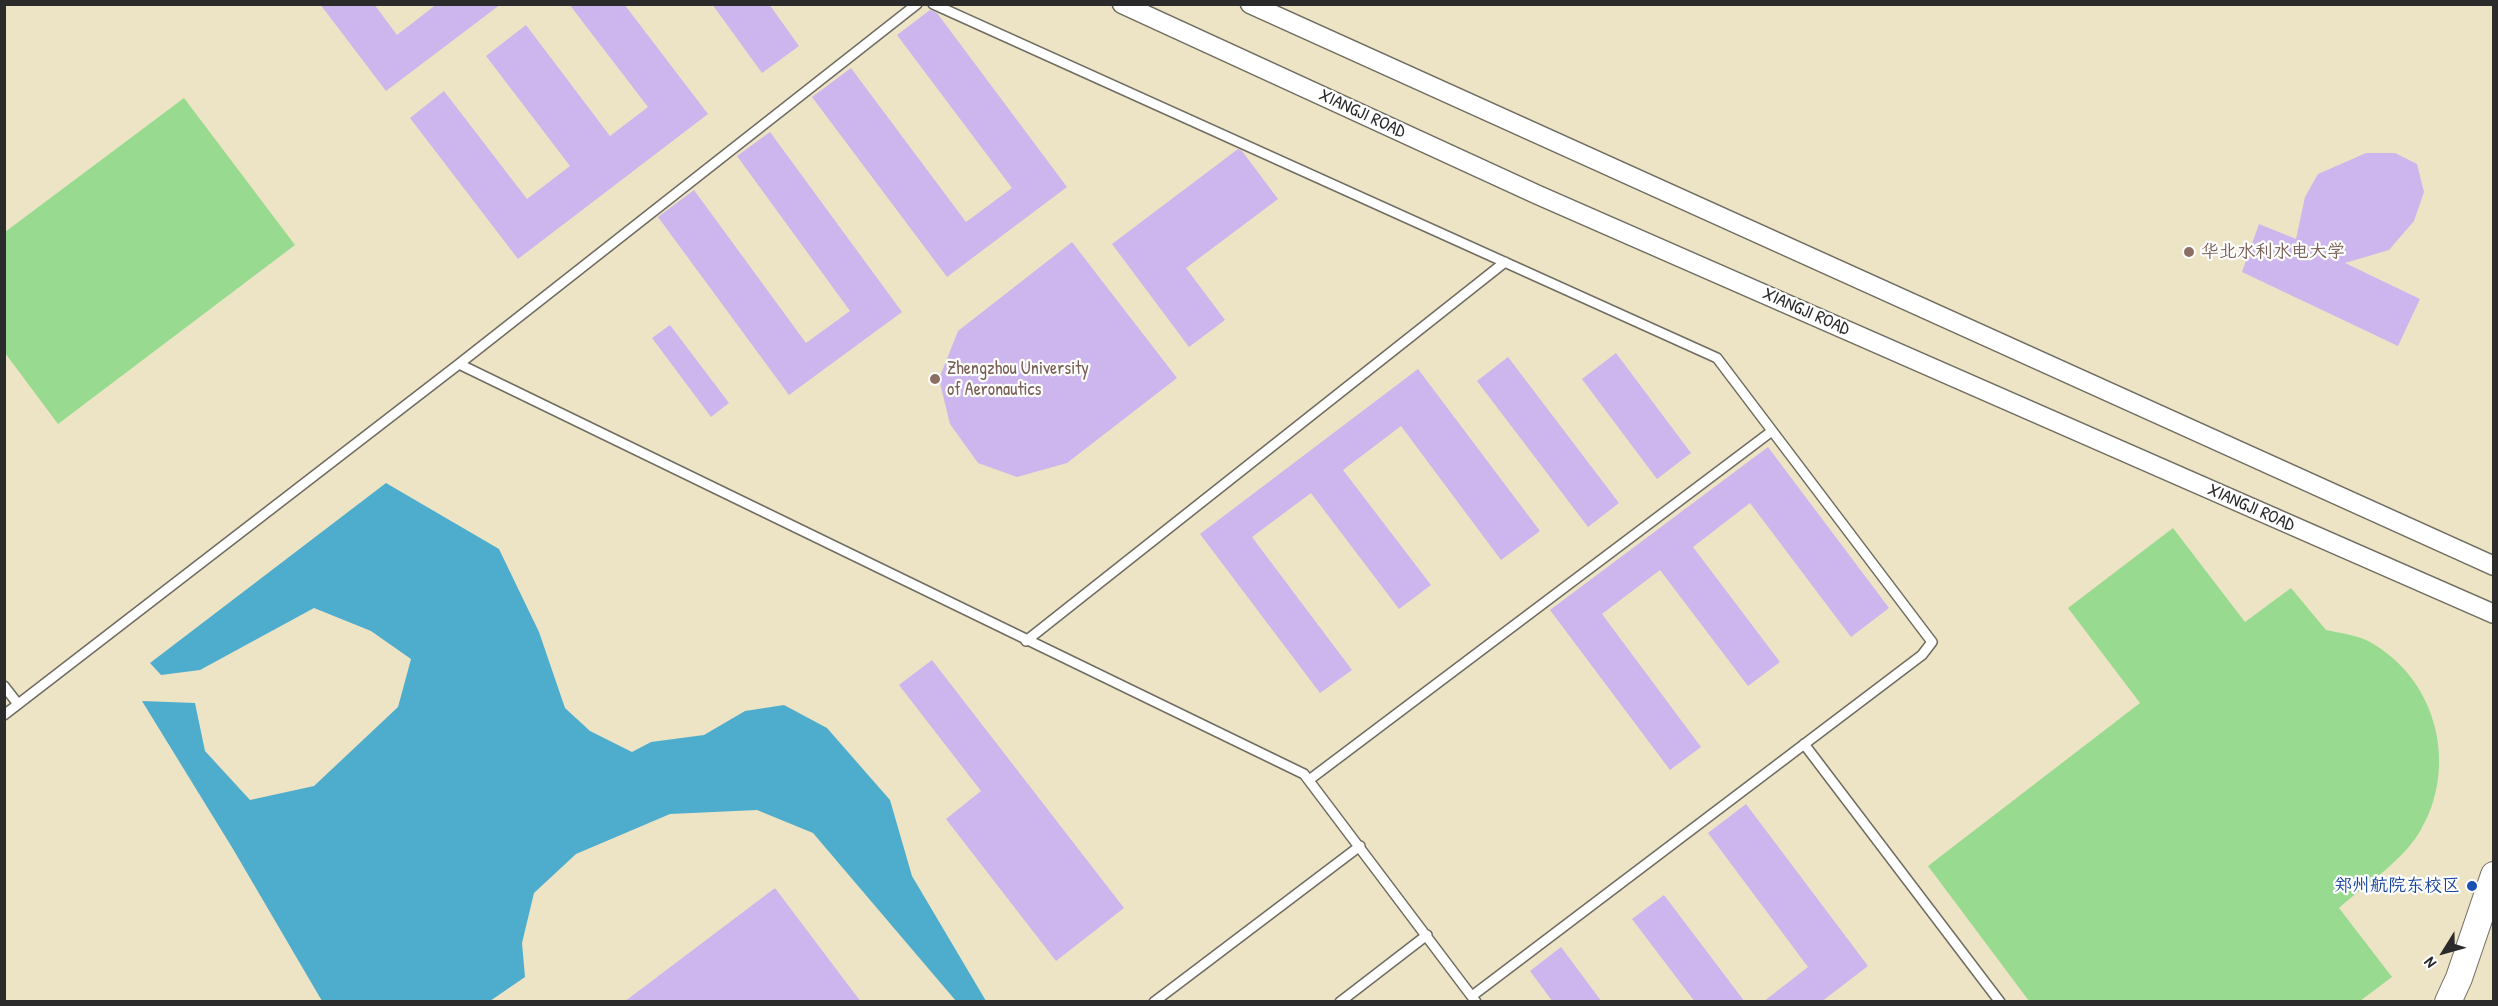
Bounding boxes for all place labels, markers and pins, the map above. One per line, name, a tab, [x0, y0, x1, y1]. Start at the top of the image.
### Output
place label: 华北水利水电大学	[2201, 241, 2345, 263]
marker: 华北水利水电大学	[2182, 245, 2196, 259]
place label: Zhengzhou University of Aeronautics	[947, 358, 1089, 400]
marker: Zhengzhou University of Aeronautics	[928, 372, 942, 386]
place label: 郑州航院东校区	[2334, 875, 2460, 897]
marker: 郑州航院东校区	[2465, 879, 2479, 893]

